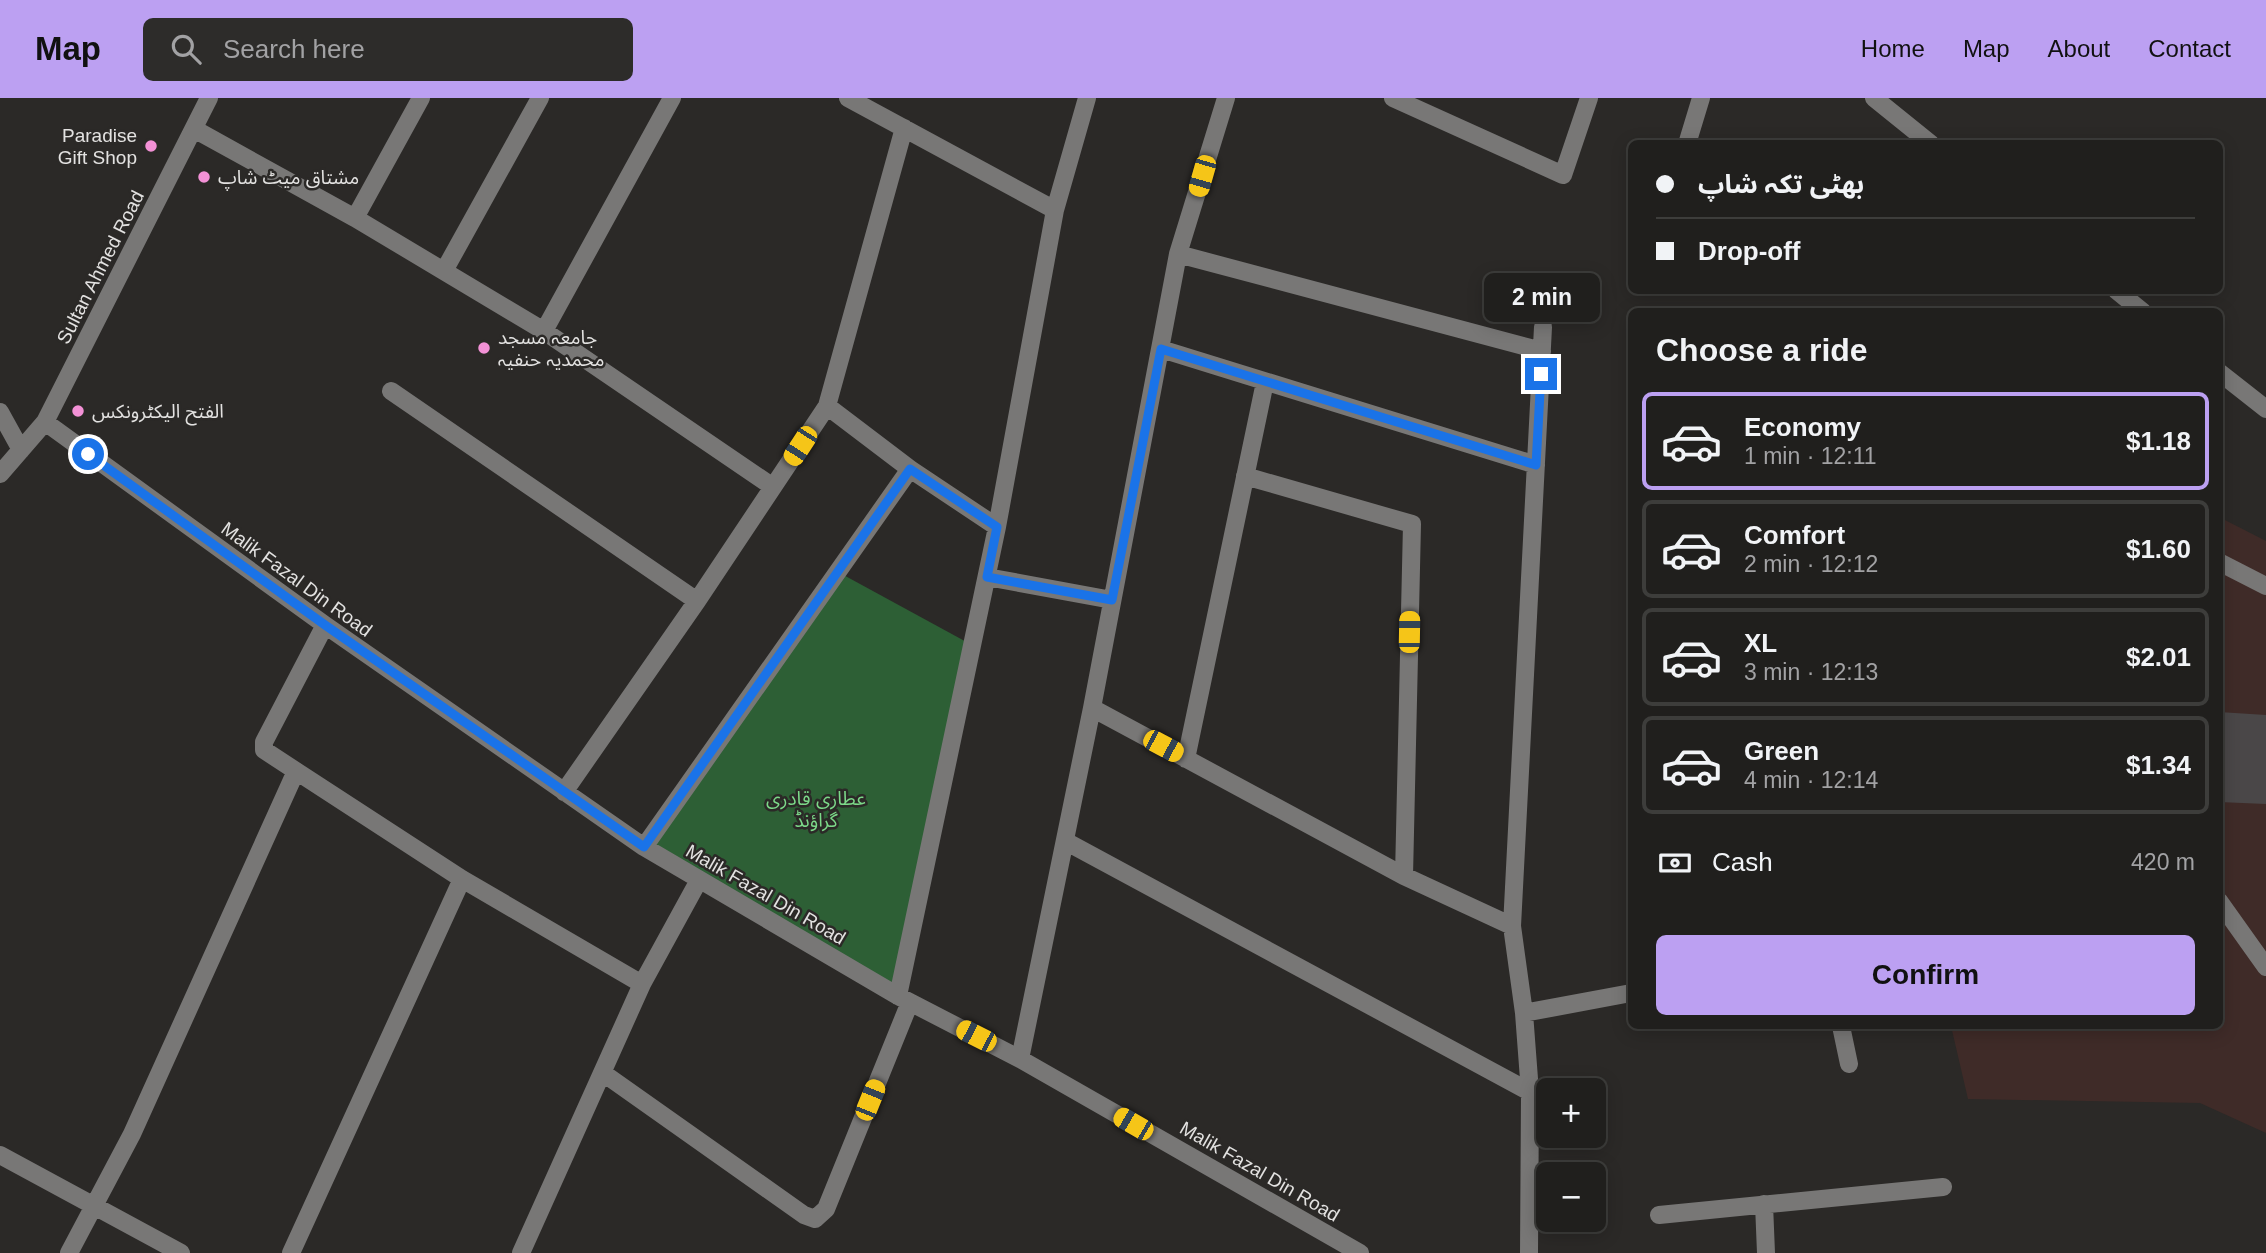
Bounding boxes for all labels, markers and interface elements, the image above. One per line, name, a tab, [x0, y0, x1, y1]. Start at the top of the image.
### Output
search box	[143, 18, 633, 81]
text: Map	[35, 30, 101, 67]
icon: search	[167, 30, 205, 68]
text: Search here	[223, 34, 365, 64]
text: Home	[1861, 35, 1925, 62]
text: Map	[1963, 35, 2010, 62]
text: About	[2048, 35, 2110, 62]
text: Contact	[2148, 35, 2231, 62]
place label: Paradise Gift Shop	[58, 125, 137, 168]
marker: Paradise Gift Shop	[143, 138, 159, 154]
car	[1187, 153, 1218, 199]
place label: مشتاق میٹ شاپ	[218, 167, 359, 191]
marker: مشتاق میٹ شاپ	[196, 169, 212, 185]
text: بھٹی تکہ شاپ	[1698, 169, 1864, 199]
street label: Sultan Ahmed Road	[53, 187, 148, 347]
text: Drop-off	[1698, 236, 1801, 266]
callout: 2 min	[1483, 272, 1599, 322]
text: 2 min	[1512, 284, 1572, 310]
place label: جامعہ مسجد محمدیہ حنفیہ	[498, 327, 605, 370]
text: Choose a ride	[1656, 332, 1868, 368]
marker: جامعہ مسجد محمدیہ حنفیہ	[476, 340, 492, 356]
route end	[1525, 358, 1557, 390]
place label: الفتح الیکٹرونکس	[92, 401, 224, 426]
marker: الفتح الیکٹرونکس	[70, 403, 86, 419]
icon: car	[1660, 410, 1723, 473]
text: Economy	[1744, 412, 1861, 442]
car	[780, 423, 821, 469]
text: $1.18	[2126, 426, 2191, 456]
route start	[72, 438, 104, 470]
text: 1 min · 12:11	[1744, 443, 1877, 469]
street label: Malik Fazal Din Road	[217, 518, 376, 641]
icon: car	[1660, 518, 1723, 581]
text: Comfort	[1744, 520, 1845, 550]
text: $1.60	[2126, 534, 2191, 564]
text: 2 min · 12:12	[1744, 551, 1878, 577]
car	[1399, 611, 1420, 653]
icon: car	[1660, 626, 1723, 689]
text: XL	[1744, 628, 1777, 658]
text: $2.01	[2126, 642, 2191, 672]
text: 3 min · 12:13	[1744, 659, 1878, 685]
car	[1140, 727, 1187, 765]
icon: car	[1660, 734, 1723, 797]
text: Green	[1744, 736, 1819, 766]
text: $1.34	[2126, 750, 2191, 780]
text: 4 min · 12:14	[1744, 767, 1878, 793]
park label: عطاری قادری گراؤنڈ	[766, 788, 866, 832]
street label: Malik Fazal Din Road	[682, 840, 849, 949]
icon: cash	[1656, 844, 1694, 882]
text: Cash	[1712, 847, 1773, 877]
text: 420 m	[2131, 849, 2195, 875]
button: Confirm	[1656, 935, 2195, 1015]
car	[953, 1017, 1000, 1055]
car	[853, 1077, 888, 1123]
map controls	[1536, 1078, 1606, 1232]
button: +	[1536, 1078, 1606, 1148]
car	[1110, 1104, 1157, 1144]
street label: Malik Fazal Din Road	[1176, 1117, 1343, 1226]
button: −	[1536, 1162, 1606, 1232]

